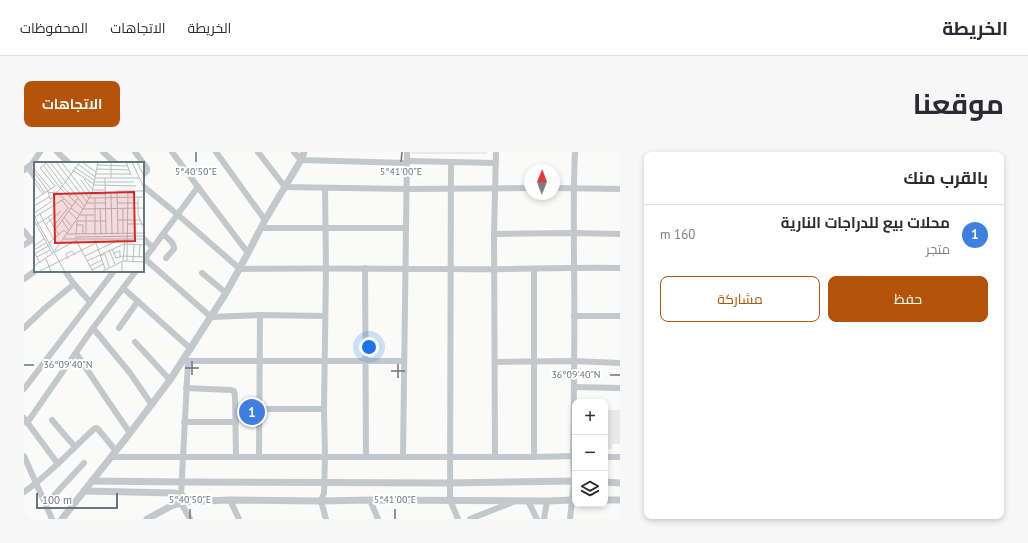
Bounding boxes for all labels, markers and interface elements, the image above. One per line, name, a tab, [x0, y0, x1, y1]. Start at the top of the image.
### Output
text: الخريطة	[942, 16, 1008, 40]
text: المحفوظات	[20, 19, 88, 37]
text: الاتجاهات	[110, 19, 166, 37]
text: الخريطة	[188, 19, 231, 37]
button: الاتجاهات	[24, 81, 120, 127]
text: موقعنا	[913, 85, 1004, 122]
inset map	[34, 162, 144, 272]
north arrow	[524, 164, 560, 200]
text: 5°40'50"E	[175, 165, 217, 178]
text: 5°41'00"E	[380, 165, 422, 178]
text: بالقرب منك	[904, 167, 988, 189]
text: محلات بيع للدراجات النارية	[781, 213, 950, 232]
text: 160 m	[660, 226, 695, 243]
text: 1	[971, 226, 979, 243]
text: متجر	[926, 241, 950, 258]
button: مشاركة	[660, 276, 820, 322]
button: حفظ	[828, 276, 988, 322]
your location	[359, 337, 379, 357]
text: 36°09'40"N	[43, 358, 93, 371]
text: 36°09'40"N	[551, 368, 601, 381]
pin: 1	[239, 397, 265, 427]
map controls	[572, 399, 608, 507]
button: +	[572, 399, 608, 435]
button: −	[572, 435, 608, 471]
button: layers	[572, 471, 608, 507]
scale bar	[36, 491, 118, 510]
text: 100 m	[42, 493, 72, 507]
text: 5°40'50"E	[169, 493, 211, 506]
text: 5°41'00"E	[374, 493, 416, 506]

